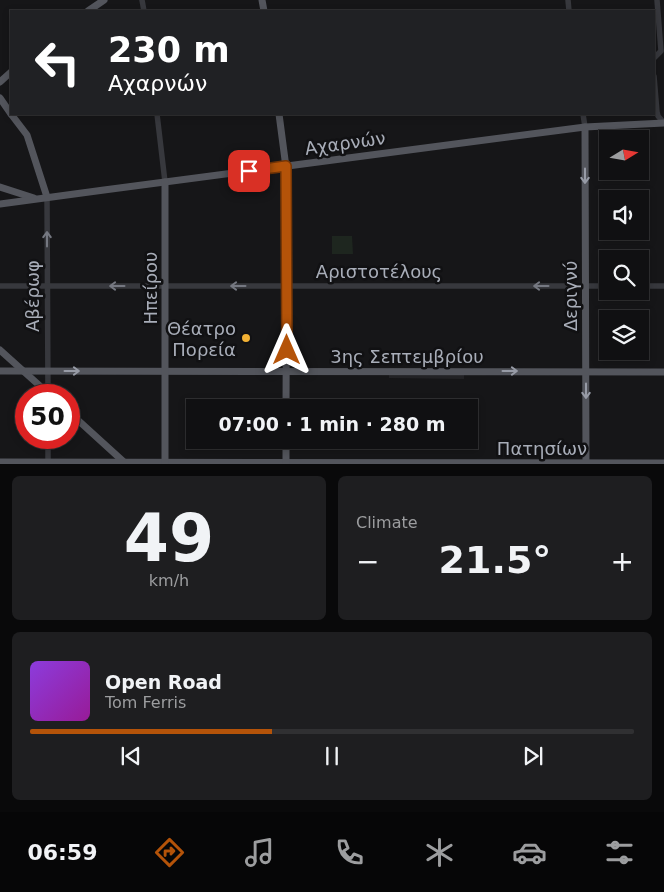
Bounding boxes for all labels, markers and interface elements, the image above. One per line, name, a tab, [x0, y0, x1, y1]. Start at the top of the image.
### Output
icon: left	[25, 30, 90, 95]
text: 230 m	[108, 30, 230, 70]
text: Αχαρνών	[108, 71, 207, 96]
street label: Αχαρνών	[303, 127, 387, 159]
north arrow	[599, 130, 649, 180]
map controls	[599, 130, 649, 360]
pin	[228, 150, 270, 192]
icon: arrive	[235, 157, 263, 185]
one-way arrow	[580, 167, 590, 183]
button: sound	[599, 190, 649, 240]
one-way arrow	[42, 231, 52, 248]
button: search	[599, 250, 649, 300]
street label: Ηπείρου	[140, 251, 161, 325]
street label: Αβέρωφ	[22, 260, 43, 332]
street label: Αριστοτέλους	[316, 261, 442, 282]
street label: Δεριγνύ	[560, 261, 581, 331]
one-way arrow	[109, 281, 125, 291]
one-way arrow	[231, 281, 247, 291]
one-way arrow	[534, 281, 550, 291]
button: layers	[599, 310, 649, 360]
place label: Θέατρο Πορεία	[167, 318, 236, 360]
position arrow	[260, 323, 312, 375]
marker: Θέατρο Πορεία	[240, 332, 252, 344]
street label: 3ης Σεπτεμβρίου	[330, 346, 484, 367]
one-way arrow	[64, 366, 80, 376]
one-way arrow	[502, 366, 518, 376]
one-way arrow	[581, 382, 591, 398]
speed limit sign: 50	[15, 384, 80, 449]
text: 07:00 · 1 min · 280 m	[218, 413, 446, 435]
street label: Πατησίων	[497, 438, 587, 459]
text: 49	[124, 501, 214, 576]
text: Climate	[356, 513, 418, 532]
text: 21.5°	[439, 538, 551, 582]
text: −	[356, 545, 379, 578]
text: +	[611, 545, 634, 578]
text: km/h	[149, 571, 189, 590]
text: Open Road	[105, 671, 222, 693]
text: Tom Ferris	[105, 693, 186, 712]
icon: previous	[117, 742, 145, 770]
icon: pause	[318, 742, 346, 770]
icon: next	[519, 742, 547, 770]
icon: directions	[152, 835, 187, 870]
icon: music	[242, 835, 277, 870]
icon: phone	[332, 835, 367, 870]
icon: climate	[422, 835, 457, 870]
icon: car	[512, 835, 547, 870]
icon: filters	[602, 835, 637, 870]
text: 06:59	[27, 840, 97, 865]

